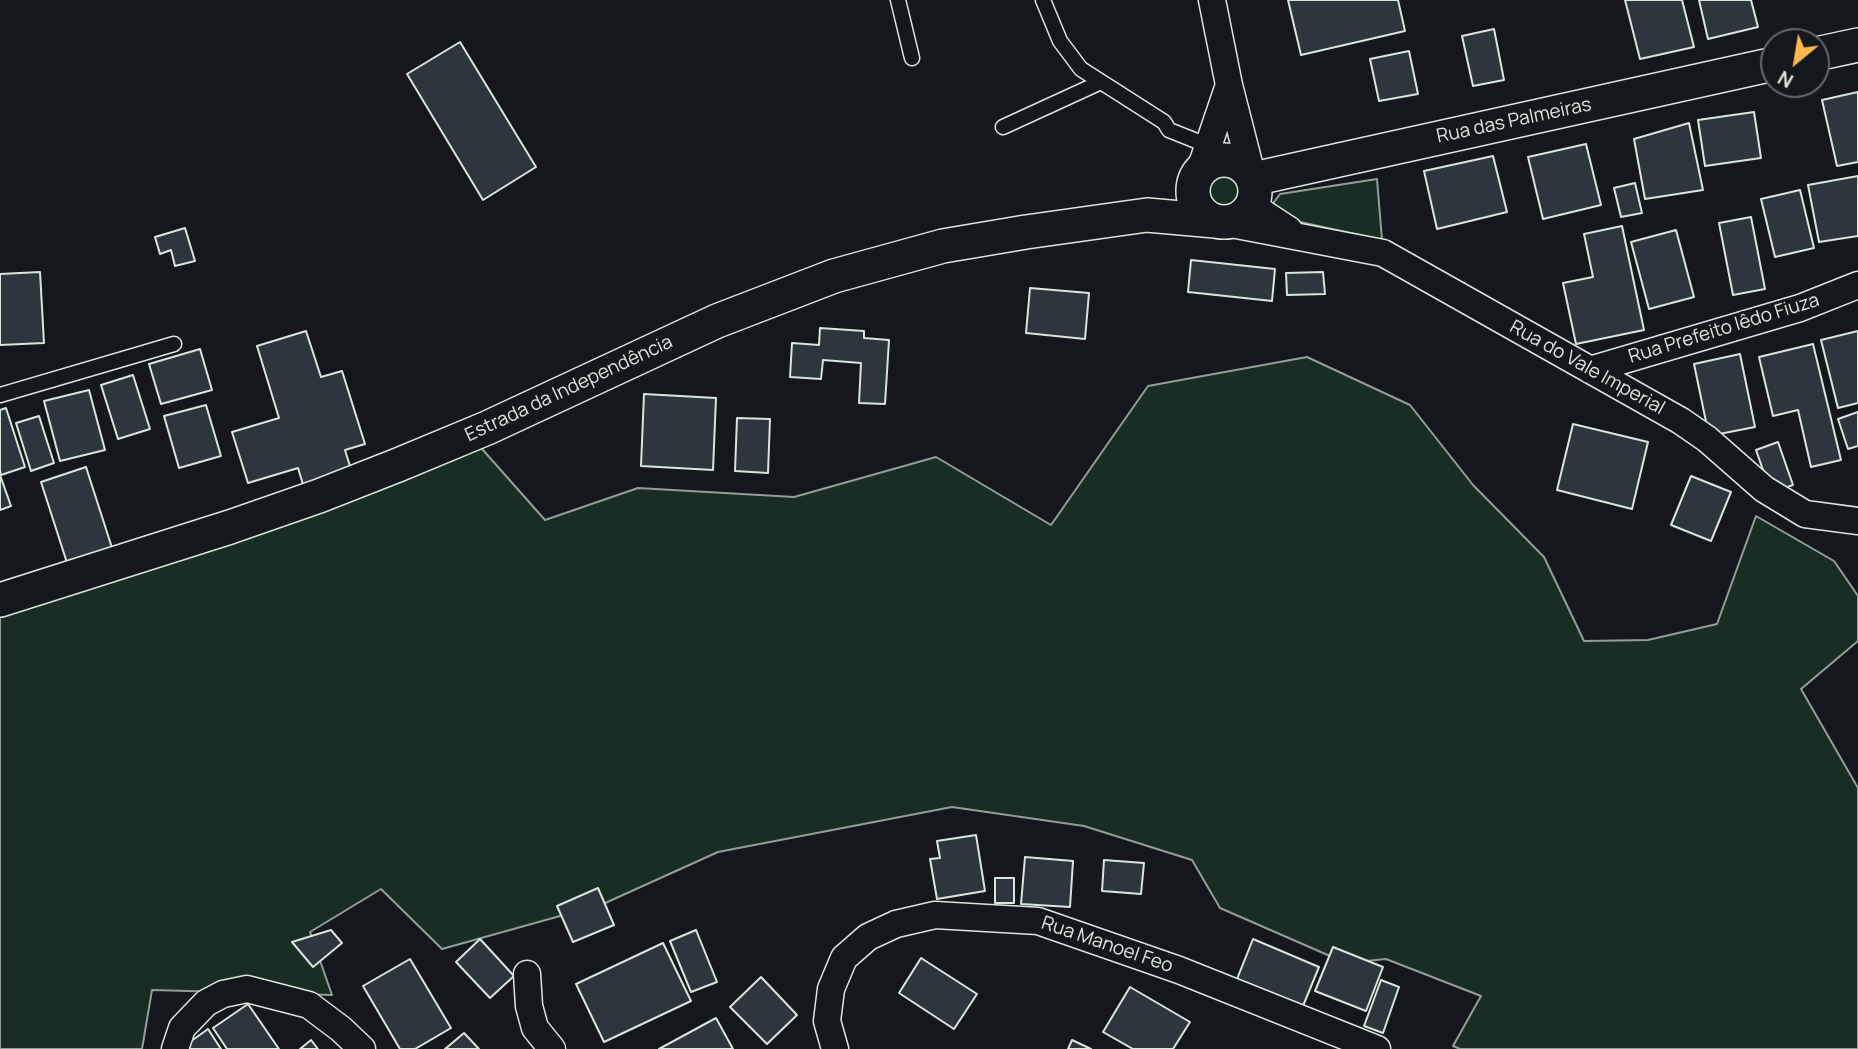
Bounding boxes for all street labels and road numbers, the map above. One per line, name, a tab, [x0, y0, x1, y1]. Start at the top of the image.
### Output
street label: Rua das Palmeiras	[1434, 93, 1594, 149]
street label: Rua Prefeito Iêdo Fiuza	[1626, 289, 1822, 369]
street label: Rua do Vale Imperial	[1506, 316, 1668, 420]
street label: Estrada da Independência	[462, 331, 676, 447]
street label: Rua Manoel Feo	[1038, 912, 1176, 978]

